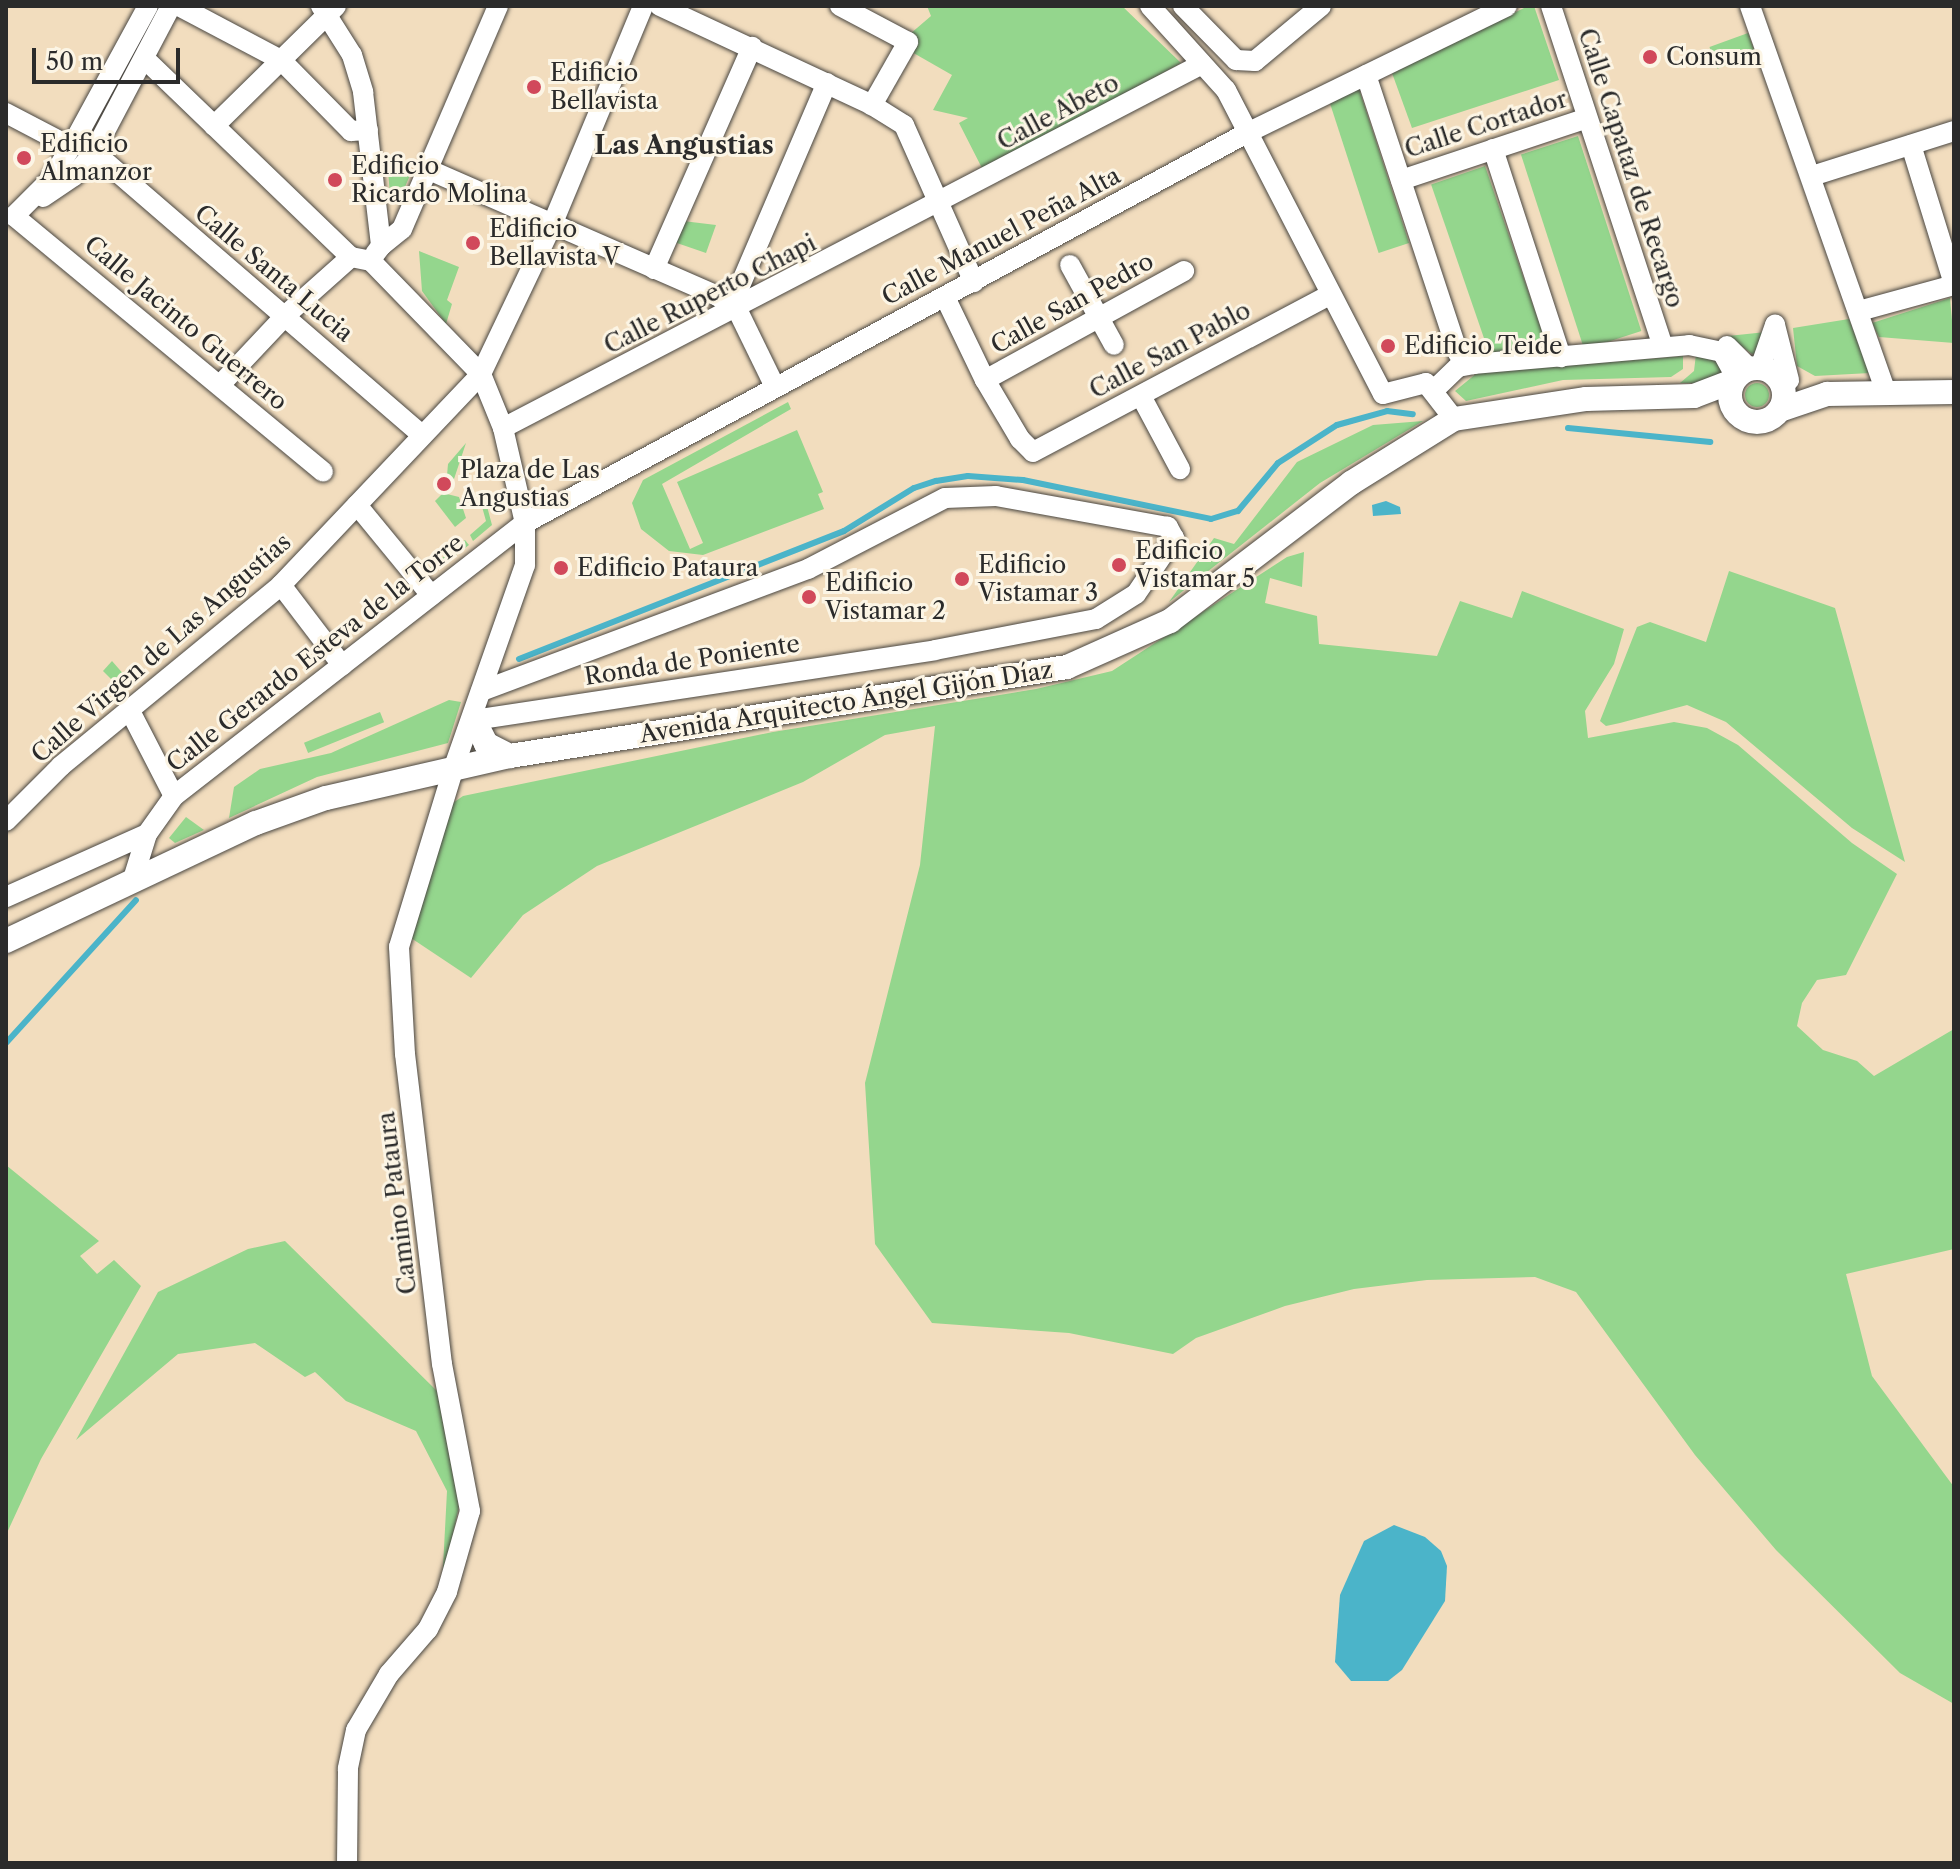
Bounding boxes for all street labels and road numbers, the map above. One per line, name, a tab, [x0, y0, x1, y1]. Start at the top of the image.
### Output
street label: Calle Capataz de Recargo	[1572, 25, 1690, 311]
street label: Calle Abeto	[992, 68, 1124, 156]
street label: Calle Cortador	[1401, 84, 1571, 164]
street label: Calle Manuel Peña Alta	[876, 161, 1126, 311]
street label: Calle Santa Lucia	[189, 198, 359, 348]
street label: Calle Ruperto Chapi	[599, 228, 821, 360]
street label: Calle Jacinto Guerrero	[79, 230, 293, 416]
street label: Calle San Pedro	[986, 246, 1158, 360]
street label: Calle San Pablo	[1085, 295, 1255, 405]
street label: Calle Virgen de Las Angustias	[25, 527, 297, 769]
street label: Calle Gerardo Esteva de la Torre	[160, 528, 470, 778]
street label: Ronda de Poniente	[582, 629, 802, 691]
street label: Avenida Arquitecto Ángel Gijón Díaz	[636, 655, 1056, 749]
street label: Camino Pataura	[372, 1110, 422, 1296]

